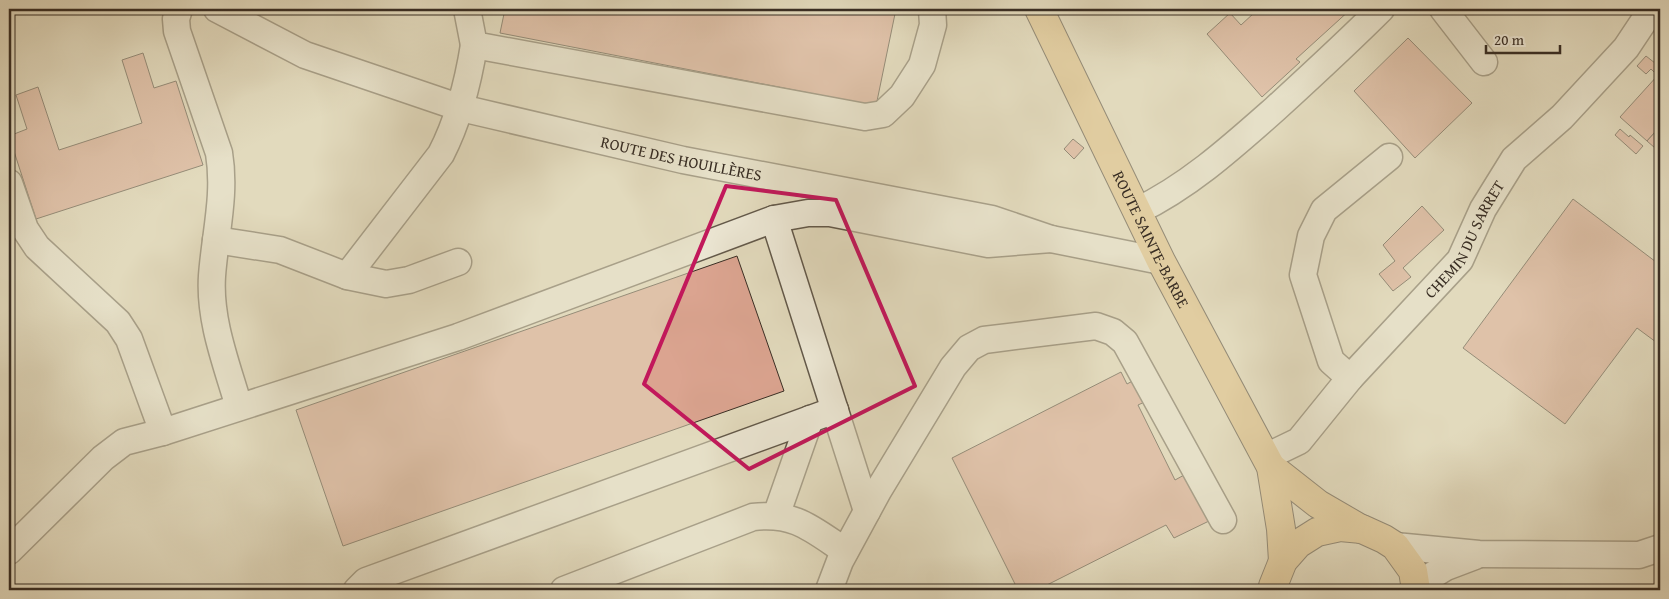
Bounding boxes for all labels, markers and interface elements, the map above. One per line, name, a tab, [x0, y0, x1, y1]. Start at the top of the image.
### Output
scale bar	[1486, 22, 1560, 54]
text: 20 m	[1494, 29, 1525, 50]
street label: ROUTE DES HOUILLÈRES	[598, 129, 764, 187]
street label: ROUTE SAINTE-BARBE	[1107, 166, 1196, 312]
street label: CHEMIN DU SARRET	[1418, 175, 1510, 303]

